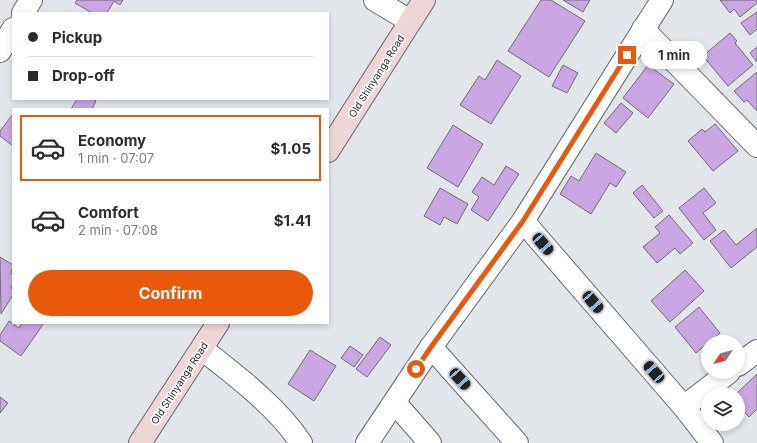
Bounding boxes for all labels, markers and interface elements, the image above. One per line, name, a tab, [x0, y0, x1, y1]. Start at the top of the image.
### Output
text: Pickup	[52, 28, 102, 47]
street label: Old Shinyanga Road	[346, 32, 406, 120]
callout: 1 min	[641, 41, 707, 69]
route end	[618, 46, 636, 64]
text: 1 min	[658, 47, 690, 63]
text: Drop-off	[52, 66, 115, 85]
icon: car	[30, 130, 66, 166]
text: Economy	[78, 131, 146, 150]
text: $1.05	[270, 139, 311, 158]
text: 1 min · 07:07	[78, 150, 154, 166]
icon: car	[30, 202, 66, 238]
text: Comfort	[78, 203, 139, 222]
text: $1.41	[274, 211, 311, 230]
text: 2 min · 07:08	[78, 222, 158, 238]
car	[531, 231, 555, 257]
button: Confirm	[28, 270, 313, 316]
car	[581, 289, 605, 315]
north arrow	[701, 335, 745, 379]
map controls	[701, 335, 745, 431]
street label: Old Shinyanga Road	[148, 340, 210, 426]
car	[642, 359, 666, 385]
route start	[407, 360, 425, 378]
car	[448, 366, 472, 392]
button: layers	[701, 387, 745, 431]

